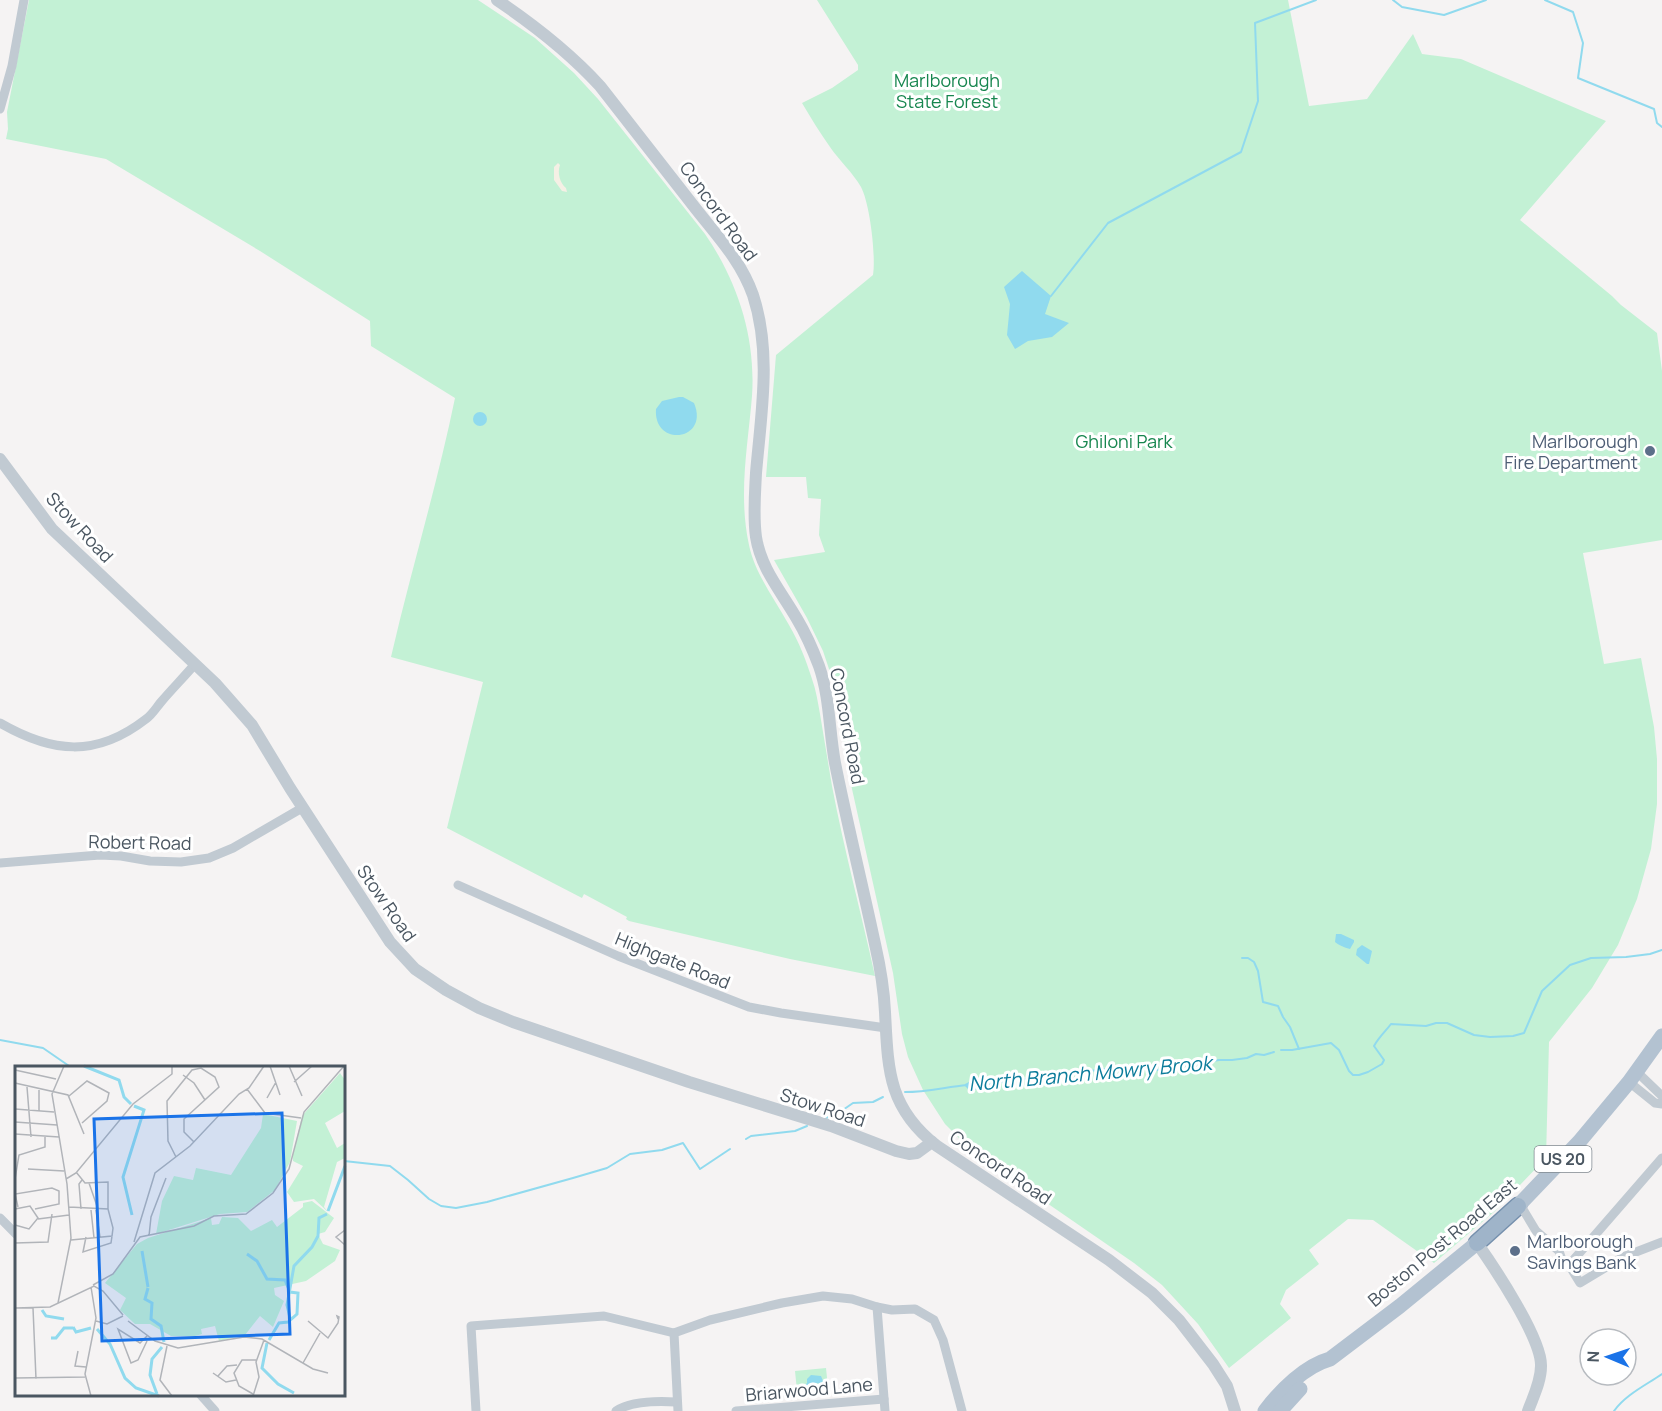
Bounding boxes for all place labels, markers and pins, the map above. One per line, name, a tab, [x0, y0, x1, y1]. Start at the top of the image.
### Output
place label: Marlborough Fire Department	[1504, 429, 1638, 474]
marker: Marlborough Fire Department	[1643, 444, 1657, 458]
place label: Marlborough Savings Bank	[1527, 1229, 1637, 1274]
marker: Marlborough Savings Bank	[1508, 1244, 1522, 1258]

